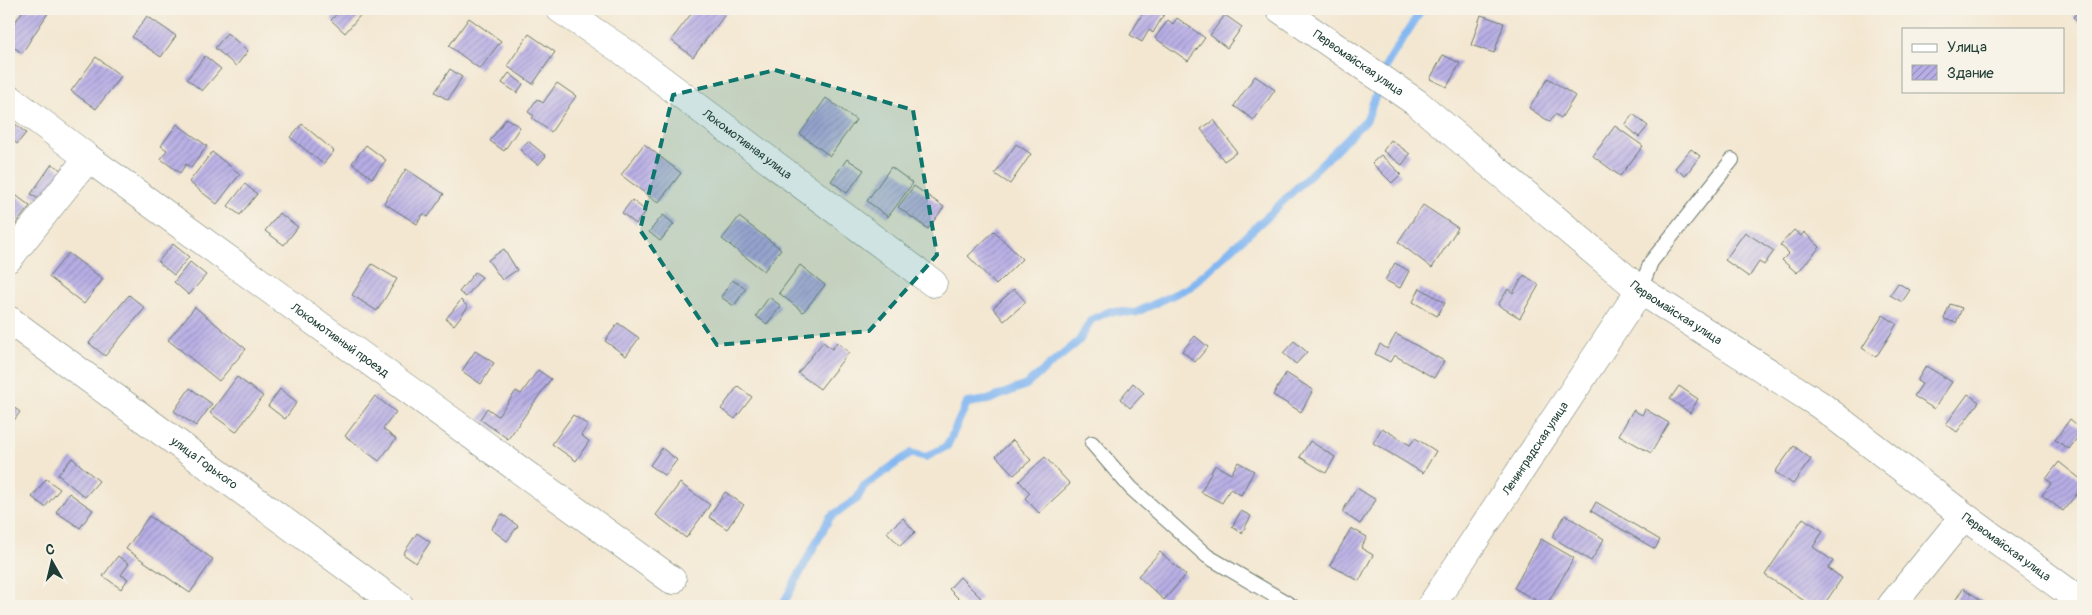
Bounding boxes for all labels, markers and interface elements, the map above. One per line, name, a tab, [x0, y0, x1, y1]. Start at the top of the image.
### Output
street label: Первомайская улица	[1310, 27, 1407, 100]
legend	[1902, 28, 2064, 92]
text: Улица	[1947, 38, 1987, 57]
text: Здание	[1947, 64, 1994, 83]
street label: Локомотивная улица	[699, 106, 795, 183]
street label: Первомайская улица	[1627, 278, 1725, 349]
street label: Локомотивный проезд	[287, 299, 392, 381]
street label: Ленинградская улица	[1499, 399, 1572, 499]
street label: улица Горького	[167, 433, 241, 493]
street label: Первомайская улица	[1959, 510, 2054, 585]
north arrow	[28, 538, 78, 588]
text: С	[45, 541, 56, 559]

